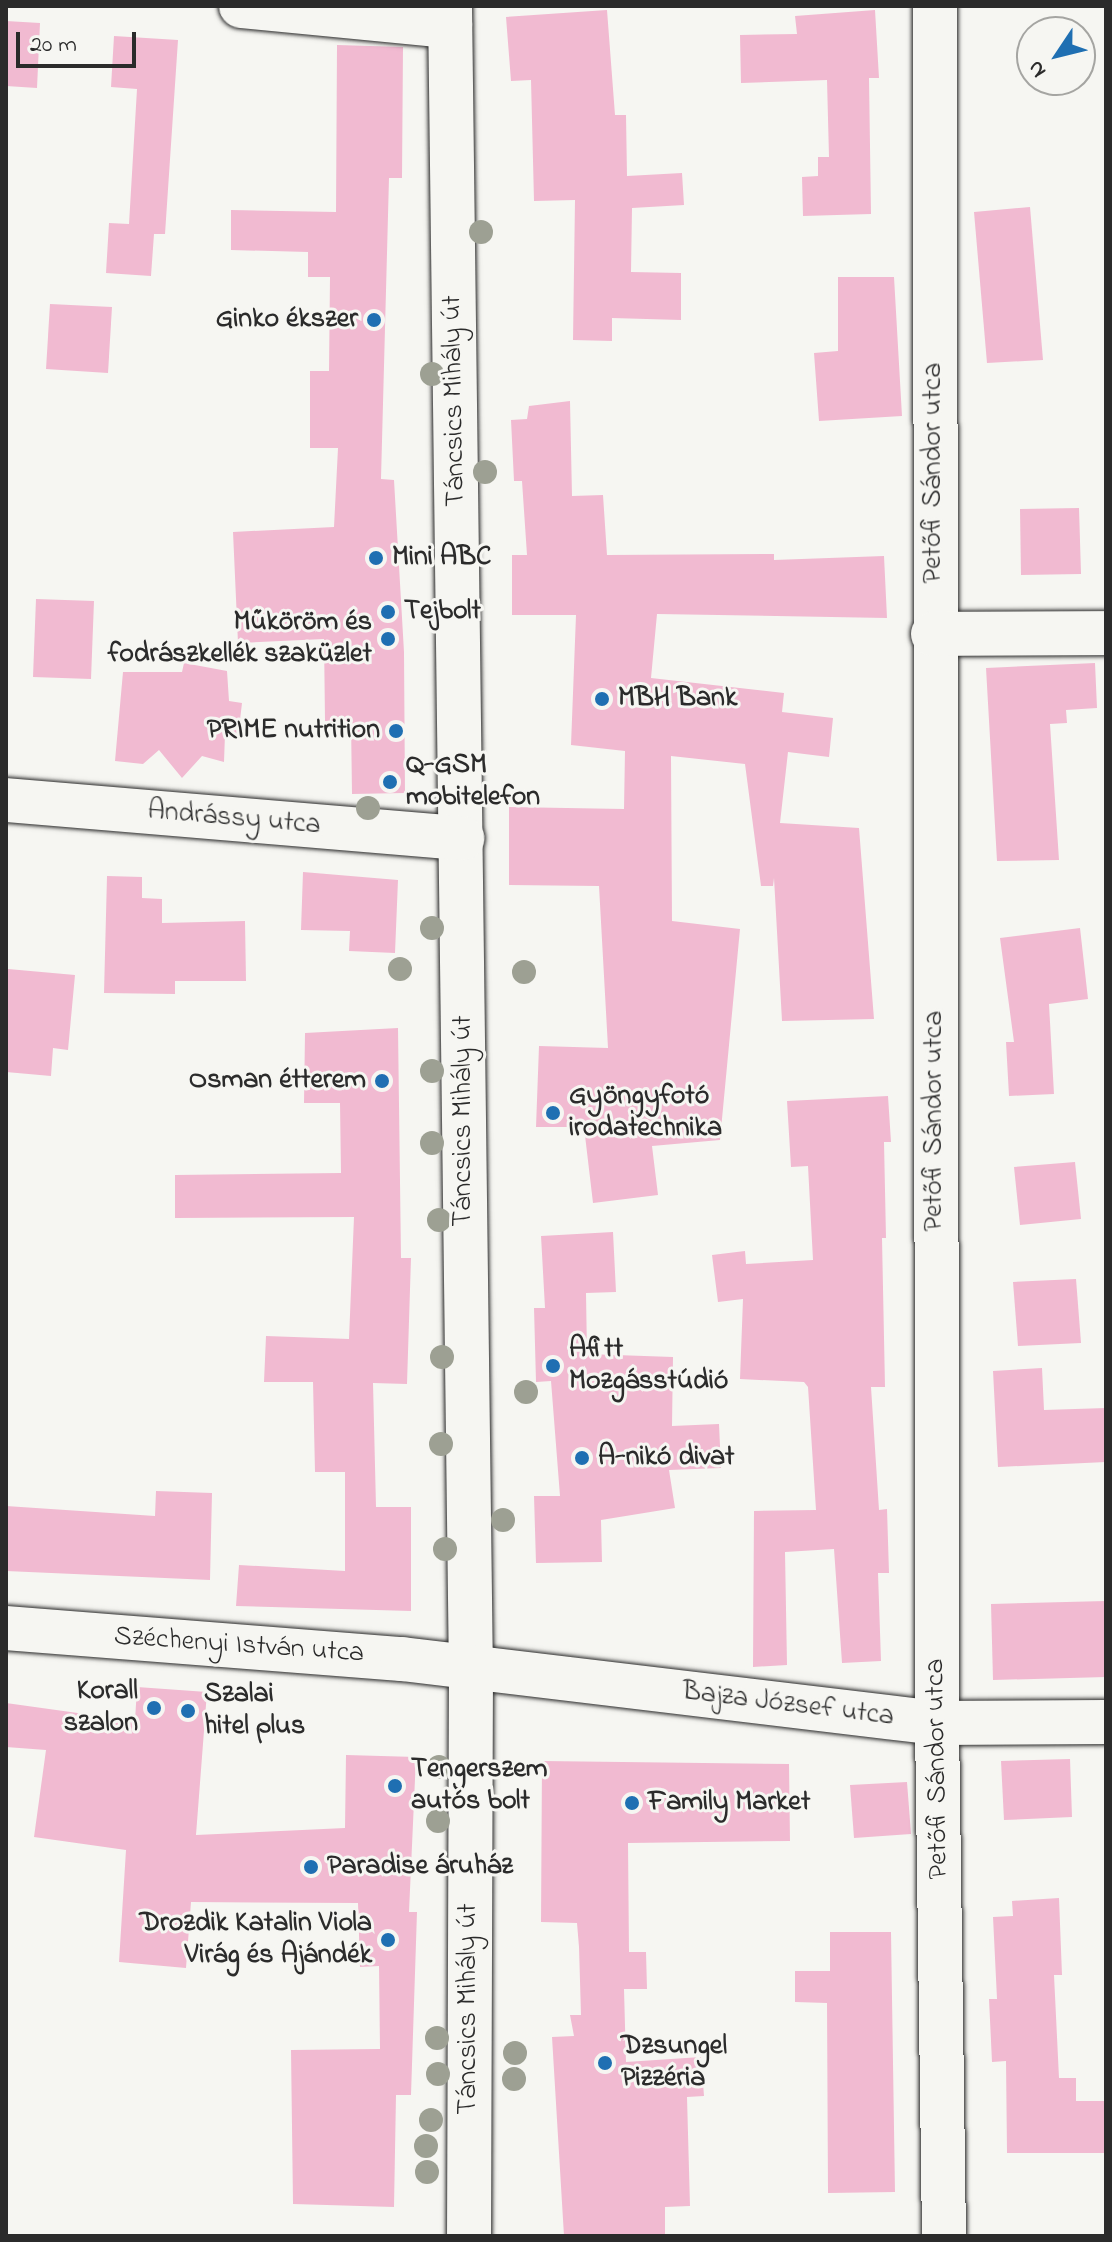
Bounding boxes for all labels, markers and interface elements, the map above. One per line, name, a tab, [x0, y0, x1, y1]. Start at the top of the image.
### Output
scale bar	[20, 16, 140, 66]
north arrow	[1016, 16, 1096, 96]
text: 20 m	[30, 28, 77, 63]
text: N	[1021, 53, 1055, 84]
street label: Táncsics Mihály út	[436, 295, 474, 507]
place label: Ginko ékszer	[216, 303, 358, 337]
marker: Ginko ékszer	[365, 311, 383, 329]
street label: Petőfi Sándor utca	[917, 363, 951, 583]
place label: Mini ABC	[392, 541, 491, 575]
marker: Mini ABC	[367, 549, 385, 567]
place label: Tejbolt	[404, 595, 481, 629]
marker: Tejbolt	[379, 603, 397, 621]
place label: Műköröm és fodrászkellék szaküzlet	[108, 606, 372, 672]
marker: Műköröm és fodrászkellék szaküzlet	[379, 630, 397, 648]
place label: MBH Bank	[618, 682, 737, 716]
marker: MBH Bank	[593, 690, 611, 708]
place label: PRIME nutrition	[207, 714, 380, 748]
marker: PRIME nutrition	[387, 722, 405, 740]
place label: Q-GSM mobitelefon	[406, 749, 540, 815]
marker: Q-GSM mobitelefon	[381, 773, 399, 791]
street label: Andrássy utca	[146, 795, 322, 843]
street label: Petőfi Sándor utca	[918, 1011, 952, 1231]
street label: Táncsics Mihály út	[447, 1015, 481, 1227]
place label: Osman étterem	[189, 1064, 366, 1098]
marker: Osman étterem	[373, 1072, 391, 1090]
place label: Gyöngyfotó irodatechnika	[569, 1080, 722, 1146]
marker: Gyöngyfotó irodatechnika	[544, 1104, 562, 1122]
place label: Afitt Mozgásstúdió	[569, 1333, 728, 1399]
marker: Afitt Mozgásstúdió	[544, 1357, 562, 1375]
place label: A-nikó divat	[598, 1441, 735, 1475]
marker: A-nikó divat	[573, 1449, 591, 1467]
street label: Széchenyi István utca	[113, 1620, 365, 1672]
street label: Petőfi Sándor utca	[919, 1658, 957, 1880]
place label: Korall szalon	[64, 1675, 138, 1741]
street label: Bajza József utca	[680, 1675, 896, 1735]
place label: Szalai hitel plus	[204, 1678, 305, 1744]
marker: Korall szalon	[145, 1699, 163, 1717]
marker: Szalai hitel plus	[179, 1702, 197, 1720]
place label: Tengerszem autós bolt	[411, 1753, 547, 1819]
marker: Tengerszem autós bolt	[386, 1777, 404, 1795]
place label: Family Market	[648, 1786, 810, 1820]
marker: Family Market	[623, 1794, 641, 1812]
place label: Paradise áruház	[327, 1850, 513, 1884]
marker: Paradise áruház	[302, 1858, 320, 1876]
street label: Táncsics Mihály út	[452, 1903, 486, 2115]
place label: Drozdik Katalin Viola Virág és Ajándék	[140, 1907, 372, 1973]
marker: Drozdik Katalin Viola Virág és Ajándék	[379, 1931, 397, 1949]
place label: Dzsungel Pizzéria	[621, 2030, 727, 2096]
marker: Dzsungel Pizzéria	[596, 2054, 614, 2072]

